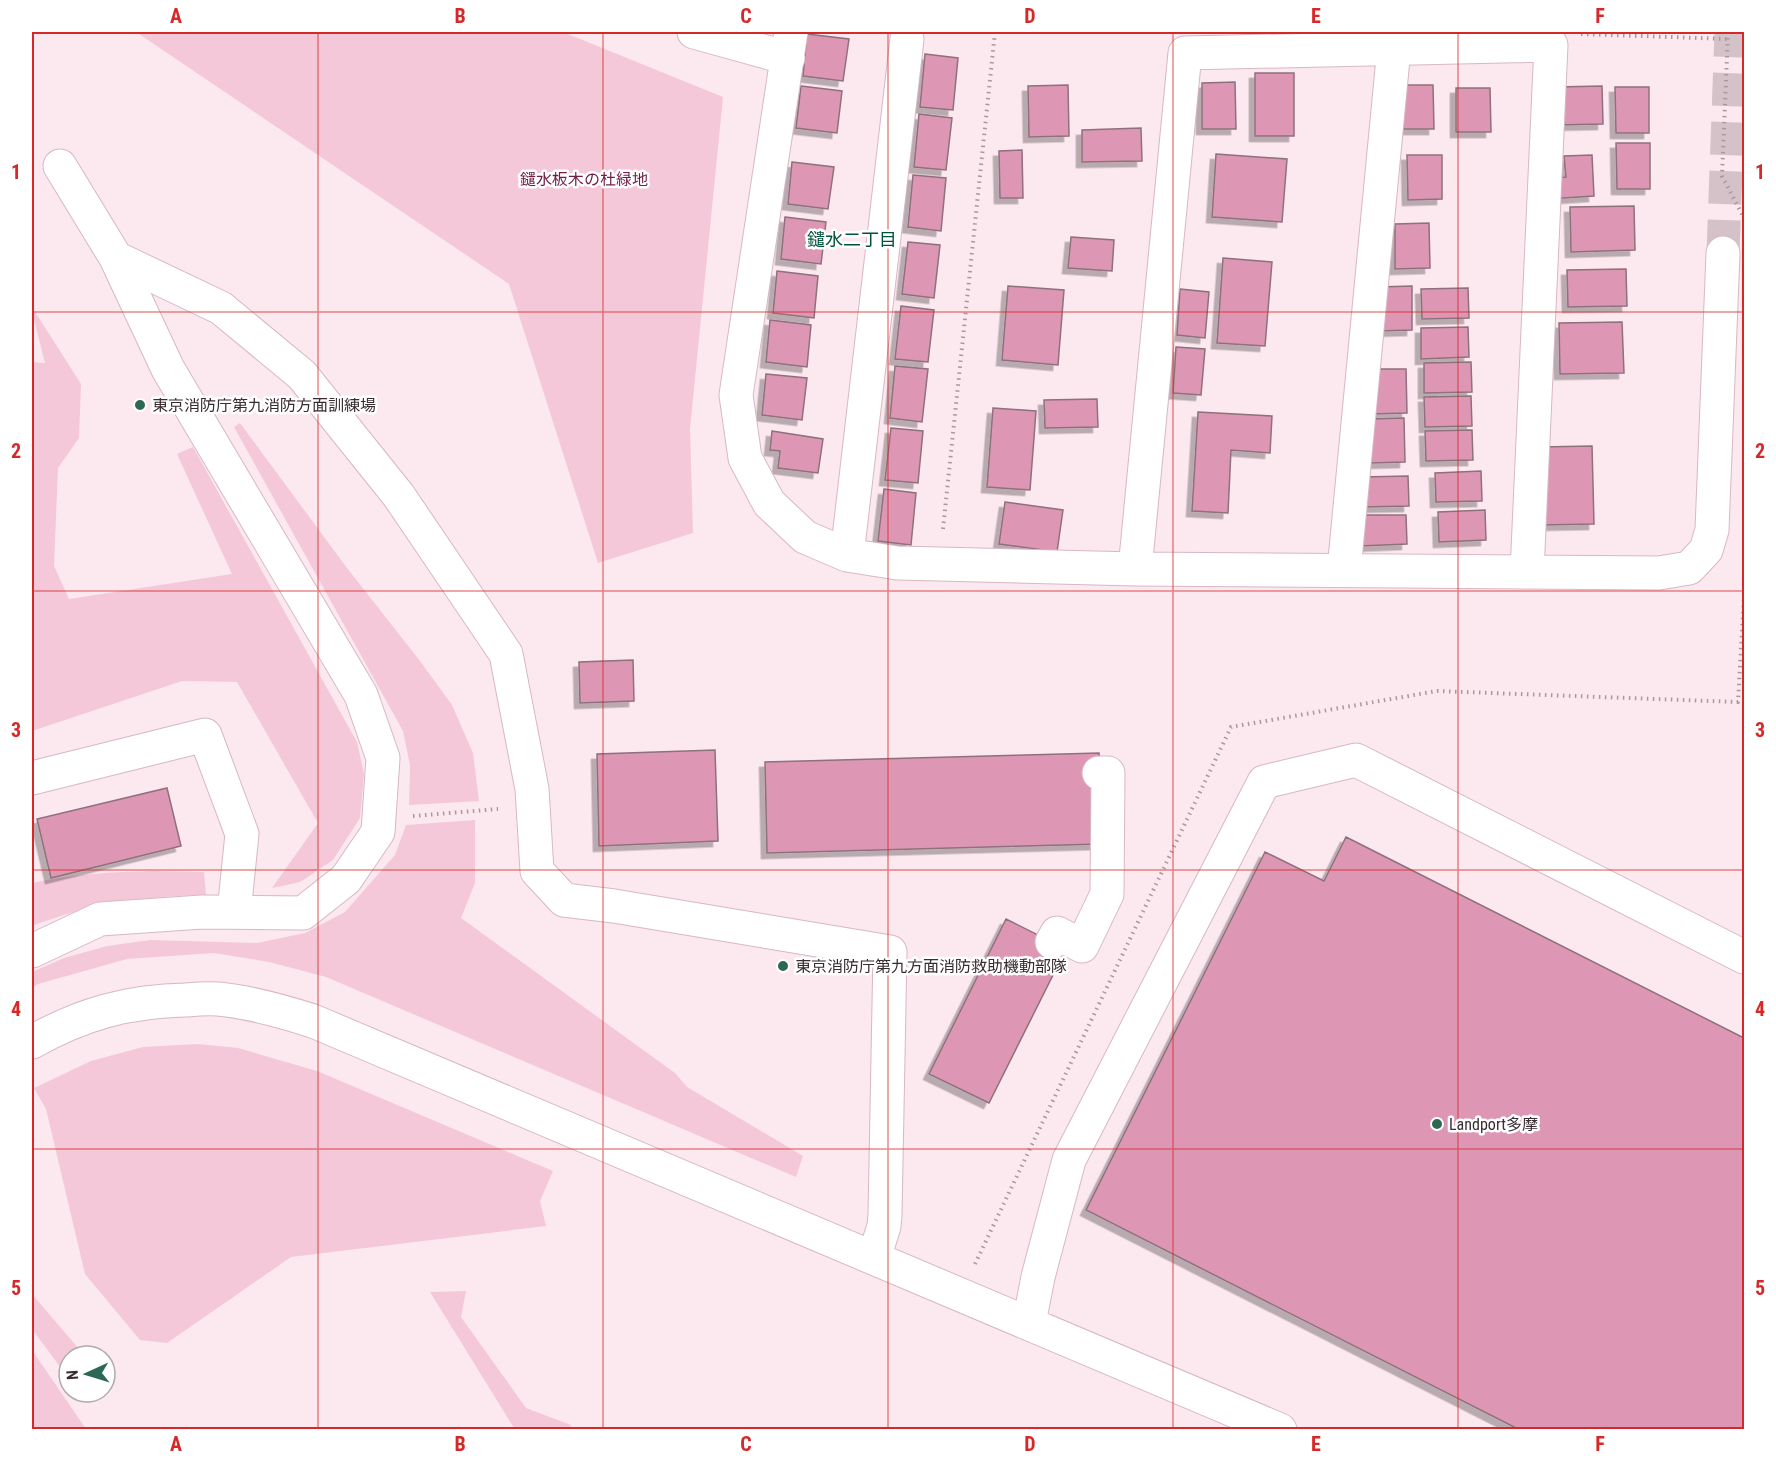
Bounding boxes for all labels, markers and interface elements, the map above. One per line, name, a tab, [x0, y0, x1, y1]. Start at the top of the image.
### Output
text: A	[170, 4, 182, 28]
text: B	[454, 4, 466, 28]
text: C	[740, 4, 752, 28]
text: D	[1024, 4, 1036, 28]
text: E	[1311, 4, 1321, 28]
text: F	[1595, 4, 1605, 28]
text: 1	[11, 160, 21, 184]
text: 1	[1755, 160, 1765, 184]
park label: 鑓水板木の杜緑地	[520, 170, 648, 189]
district label: 鑓水二丁目	[807, 229, 897, 250]
place label: 東京消防庁第九消防方面訓練場	[152, 396, 376, 415]
marker: 東京消防庁第九消防方面訓練場	[133, 398, 147, 412]
text: 2	[11, 439, 21, 463]
text: 2	[1755, 439, 1765, 463]
text: 3	[11, 718, 21, 742]
text: 3	[1755, 718, 1765, 742]
place label: 東京消防庁第九方面消防救助機動部隊	[795, 957, 1067, 976]
marker: 東京消防庁第九方面消防救助機動部隊	[776, 959, 790, 973]
text: 4	[11, 997, 21, 1021]
text: 4	[1755, 997, 1765, 1021]
place label: Landport多摩	[1449, 1115, 1538, 1134]
marker: Landport多摩	[1430, 1117, 1444, 1131]
text: 5	[11, 1276, 21, 1300]
text: 5	[1755, 1276, 1765, 1300]
north arrow	[57, 1344, 117, 1404]
text: N	[63, 1369, 82, 1381]
text: A	[170, 1432, 182, 1456]
text: B	[454, 1432, 466, 1456]
text: C	[740, 1432, 752, 1456]
text: D	[1024, 1432, 1036, 1456]
text: E	[1311, 1432, 1321, 1456]
text: F	[1595, 1432, 1605, 1456]

